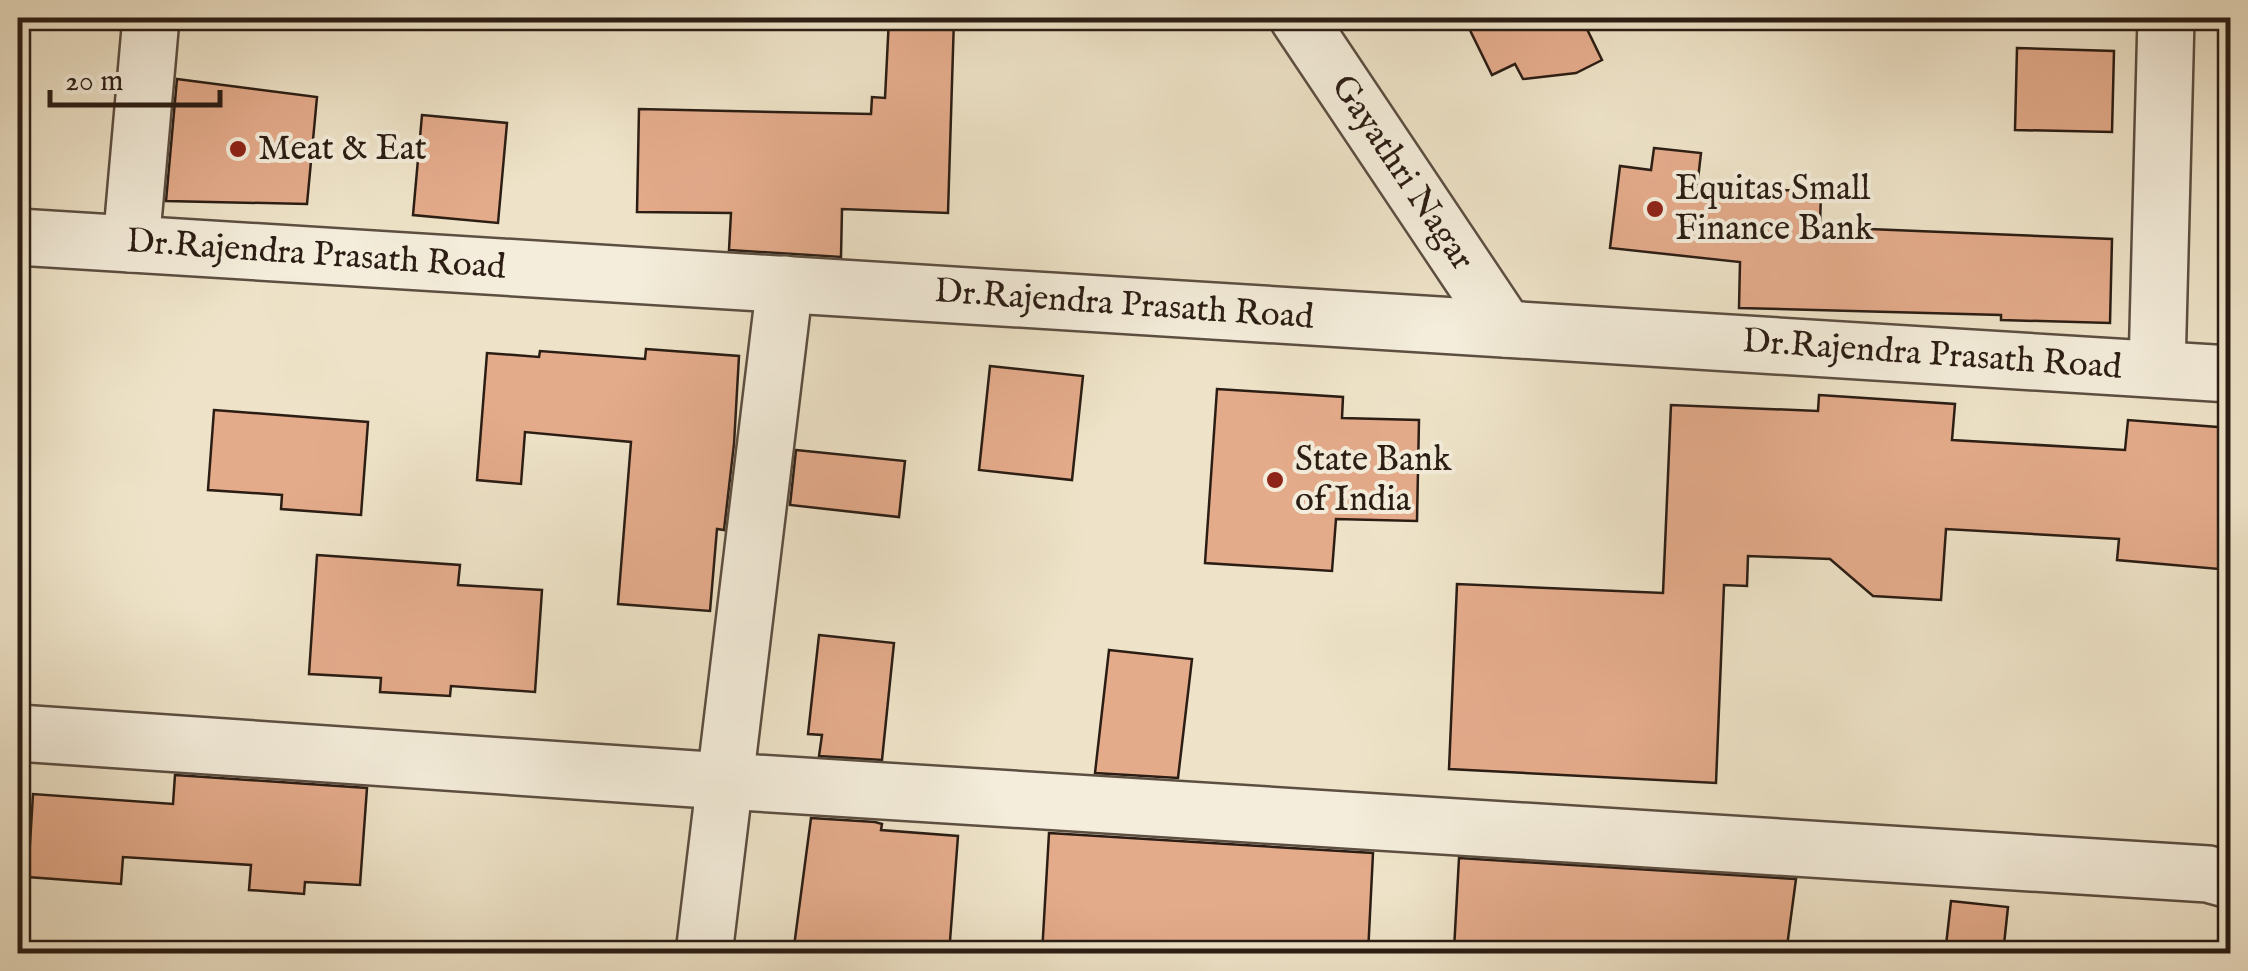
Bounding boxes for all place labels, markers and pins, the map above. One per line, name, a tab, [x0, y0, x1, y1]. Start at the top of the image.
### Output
place label: Meat & Eat	[258, 127, 427, 172]
marker: Meat & Eat	[227, 138, 249, 160]
place label: Equitas Small Finance Bank	[1675, 167, 1874, 252]
marker: Equitas Small Finance Bank	[1644, 198, 1666, 220]
place label: State Bank of India	[1295, 438, 1452, 523]
marker: State Bank of India	[1264, 469, 1286, 491]

